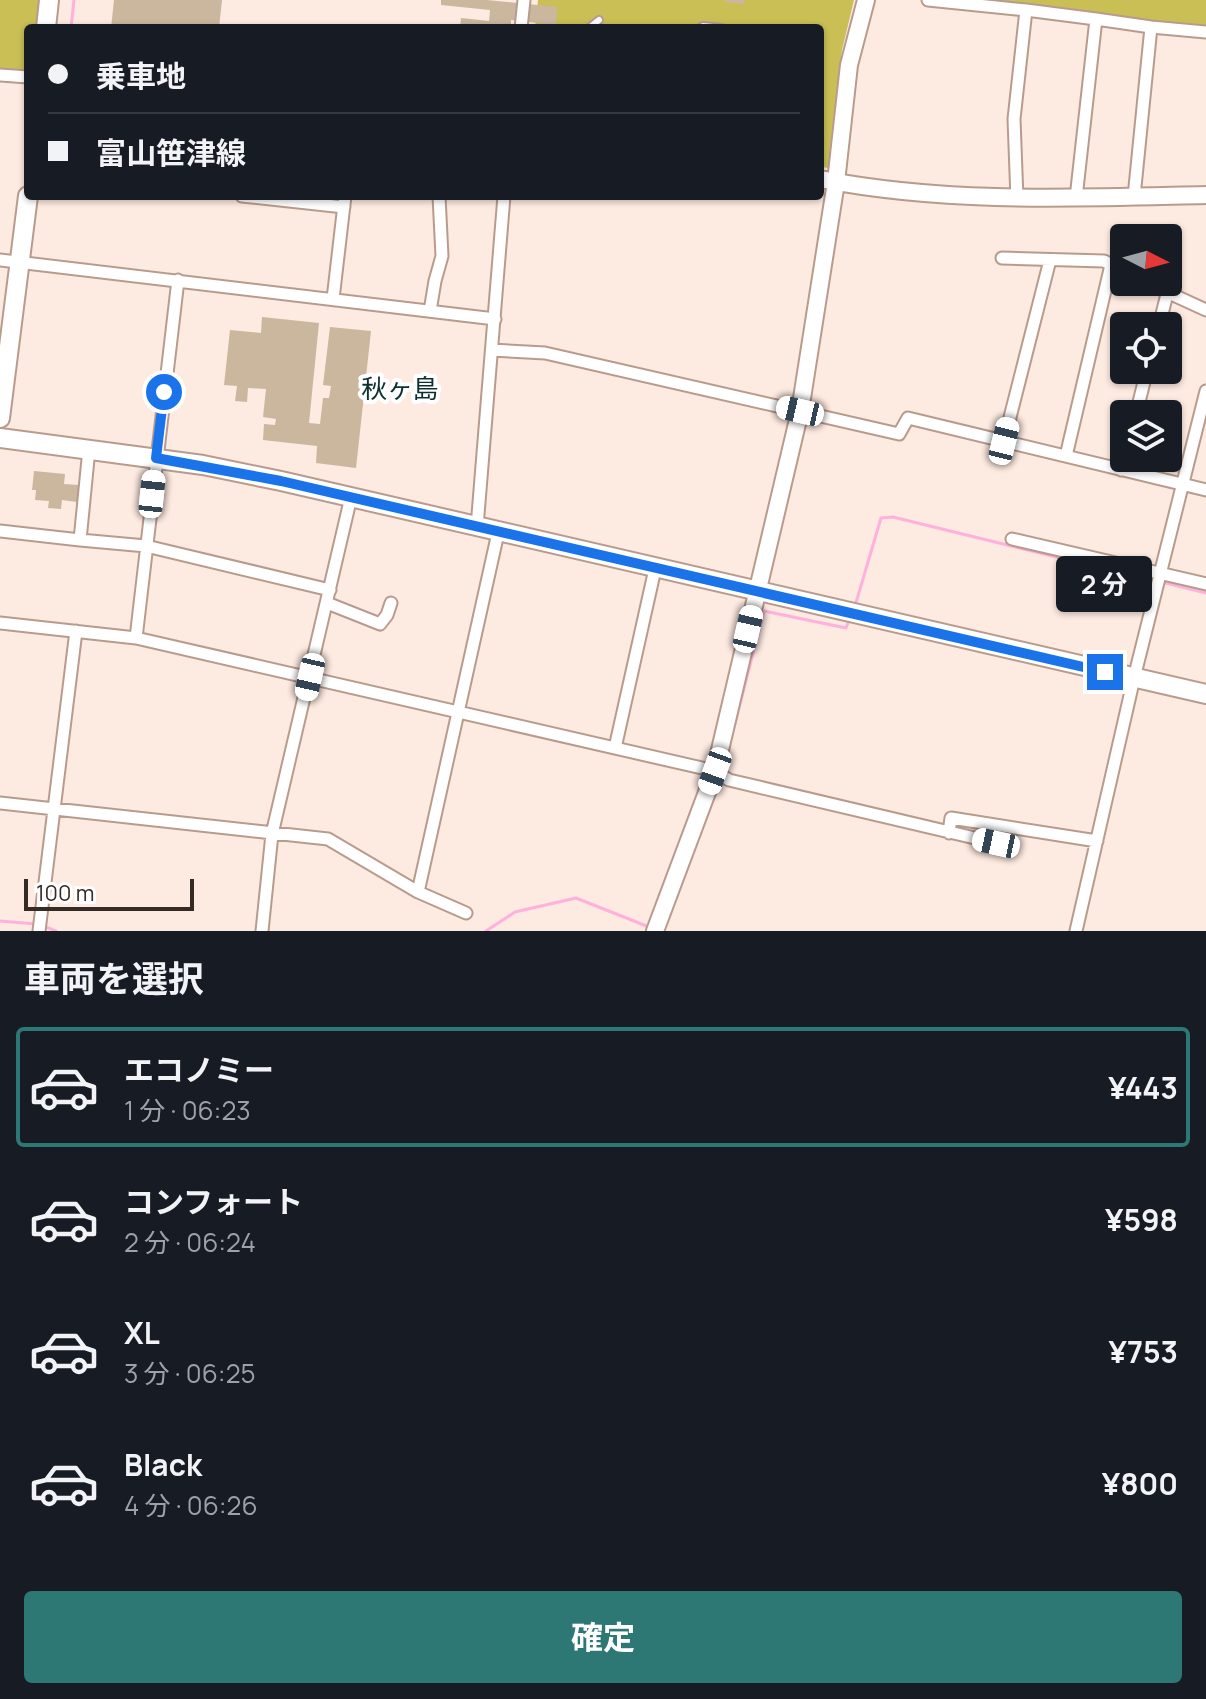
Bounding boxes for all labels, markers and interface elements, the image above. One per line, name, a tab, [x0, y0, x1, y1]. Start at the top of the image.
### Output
text: 乗車地	[96, 55, 186, 96]
text: 富山笹津線	[96, 132, 246, 173]
north arrow	[1110, 224, 1182, 296]
map controls	[1110, 224, 1182, 472]
button: locate	[1110, 312, 1182, 384]
district label: 秋ヶ島	[361, 370, 439, 406]
route start	[146, 374, 182, 410]
car	[774, 394, 826, 428]
button: layers	[1110, 400, 1182, 472]
car	[987, 415, 1021, 467]
car	[138, 469, 166, 519]
callout: 2 分	[1057, 556, 1153, 612]
text: 2 分	[1081, 566, 1127, 602]
car	[731, 603, 765, 655]
car	[293, 651, 327, 703]
route end	[1087, 654, 1123, 690]
car	[696, 744, 734, 798]
car	[970, 826, 1022, 860]
scale bar	[24, 875, 194, 911]
text: 100 m	[36, 878, 94, 908]
text: 車両を選択	[24, 954, 204, 1003]
text: エコノミー	[124, 1049, 274, 1090]
icon: car	[28, 1051, 100, 1123]
text: ¥443	[1108, 1067, 1178, 1108]
text: 1 分 · 06:23	[124, 1092, 251, 1128]
text: コンフォート	[124, 1181, 303, 1222]
icon: car	[28, 1183, 100, 1255]
text: ¥598	[1105, 1199, 1178, 1240]
text: 2 分 · 06:24	[124, 1224, 256, 1260]
text: XL	[124, 1312, 160, 1353]
icon: car	[28, 1315, 100, 1387]
text: ¥753	[1109, 1331, 1178, 1372]
text: 3 分 · 06:25	[124, 1355, 255, 1391]
text: Black	[124, 1444, 202, 1485]
icon: car	[28, 1447, 100, 1519]
text: ¥800	[1102, 1463, 1178, 1504]
text: 4 分 · 06:26	[124, 1487, 258, 1523]
button: 確定	[24, 1591, 1182, 1683]

